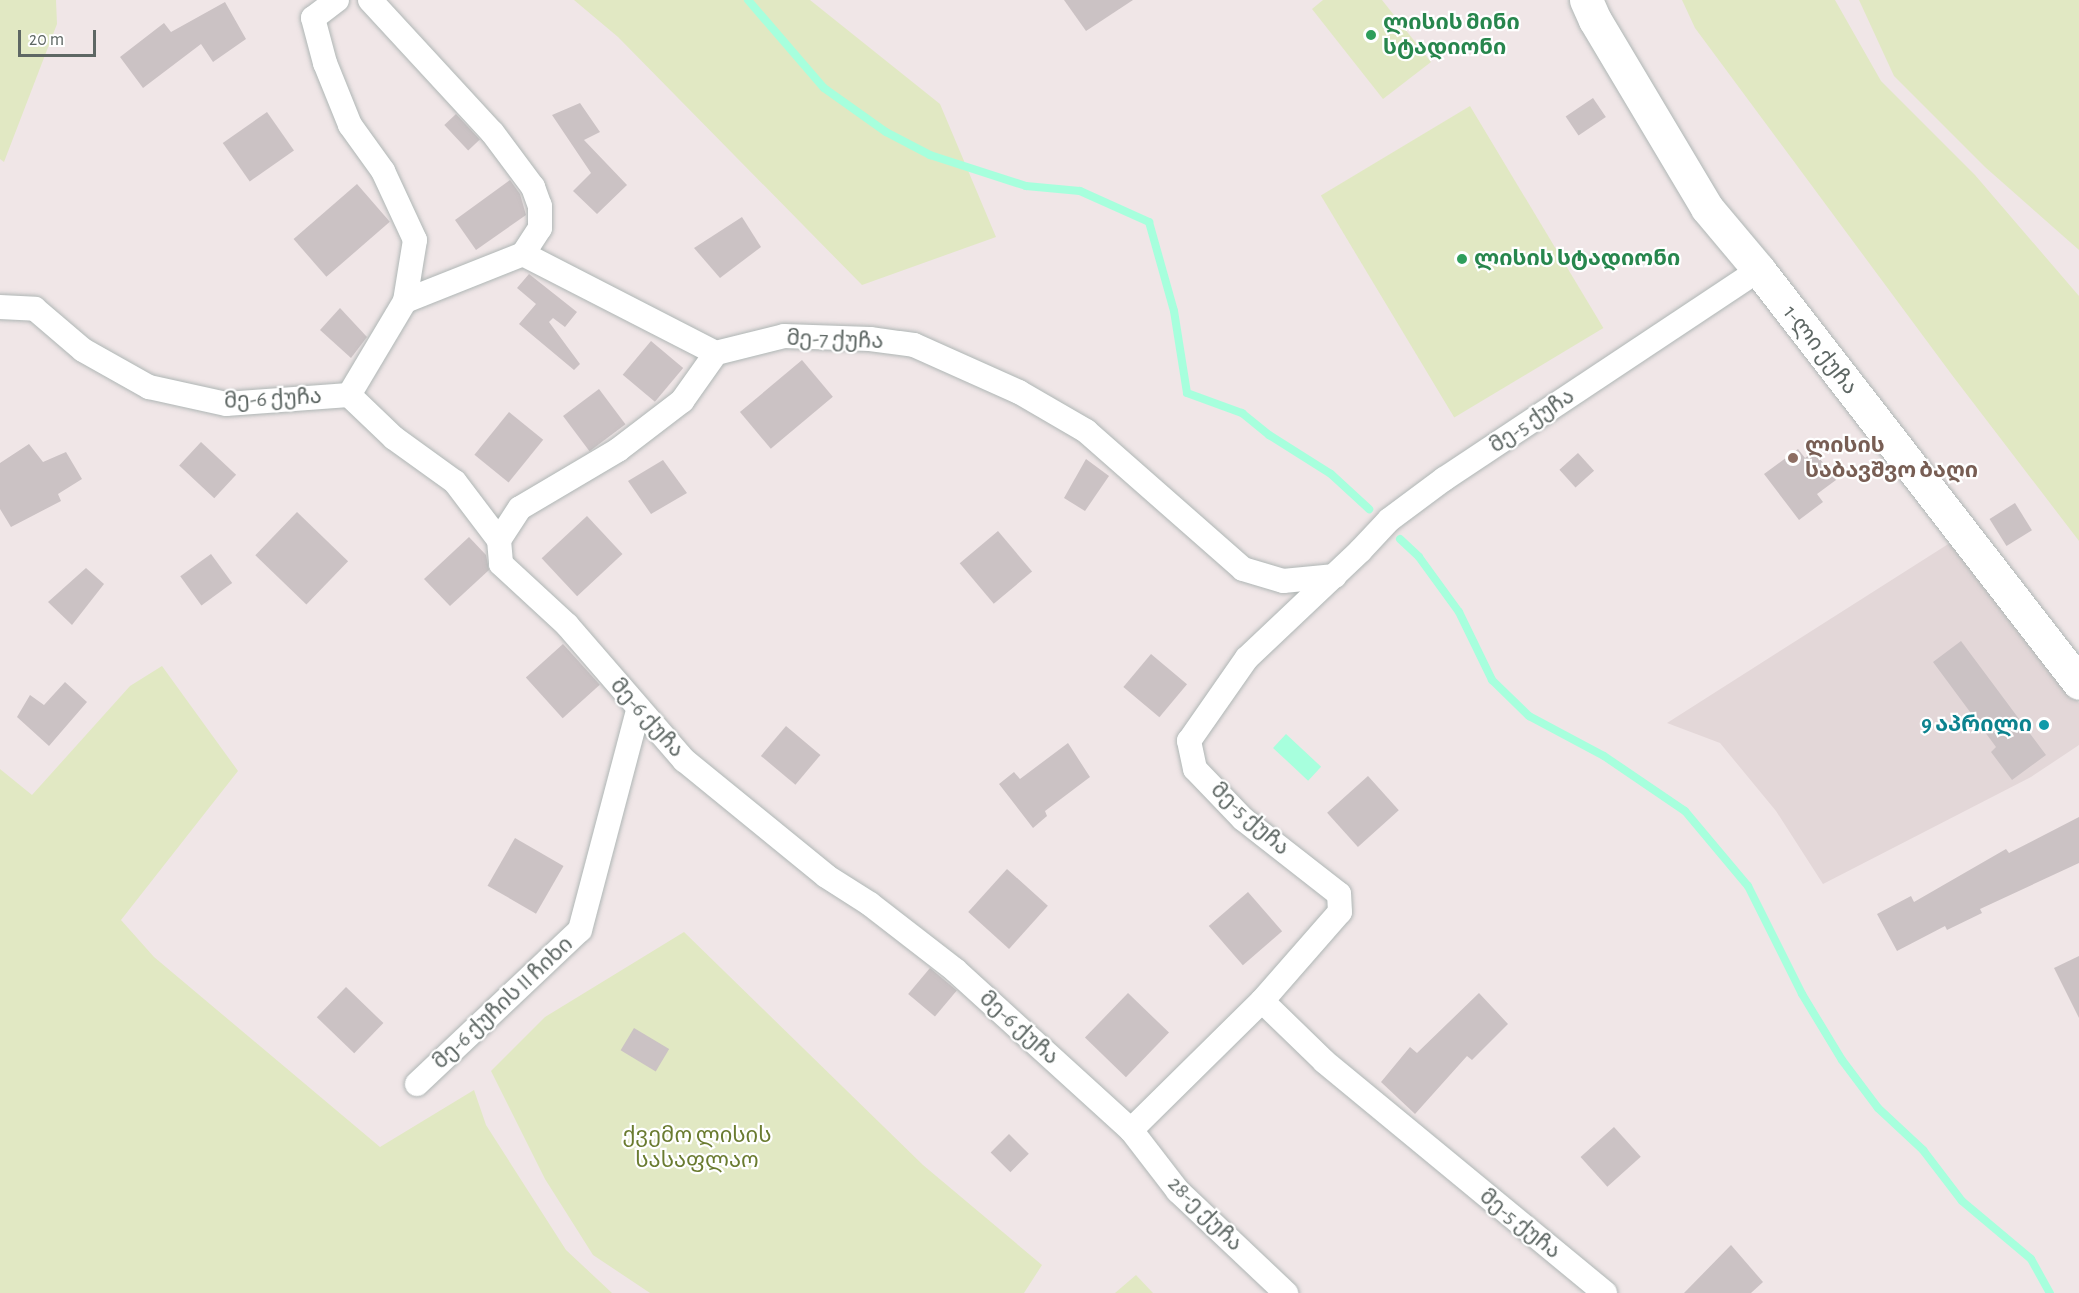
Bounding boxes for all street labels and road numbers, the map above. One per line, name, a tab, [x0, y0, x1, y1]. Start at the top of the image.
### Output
street label: 1-ლი ქუჩა	[1777, 300, 1863, 400]
street label: მე-7 ქუჩა	[786, 325, 884, 355]
street label: მე-6 ქუჩა	[223, 383, 323, 415]
street label: მე-5 ქუჩა	[1485, 383, 1579, 459]
street label: მე-6 ქუჩა	[604, 673, 690, 763]
street label: მე-5 ქუჩა	[1205, 777, 1295, 861]
street label: მე-6 ქუჩის II ჩიხი	[427, 931, 579, 1075]
street label: მე-6 ქუჩა	[974, 985, 1064, 1071]
street label: 28-ე ქუჩა	[1162, 1171, 1248, 1257]
street label: მე-5 ქუჩა	[1474, 1183, 1566, 1265]

